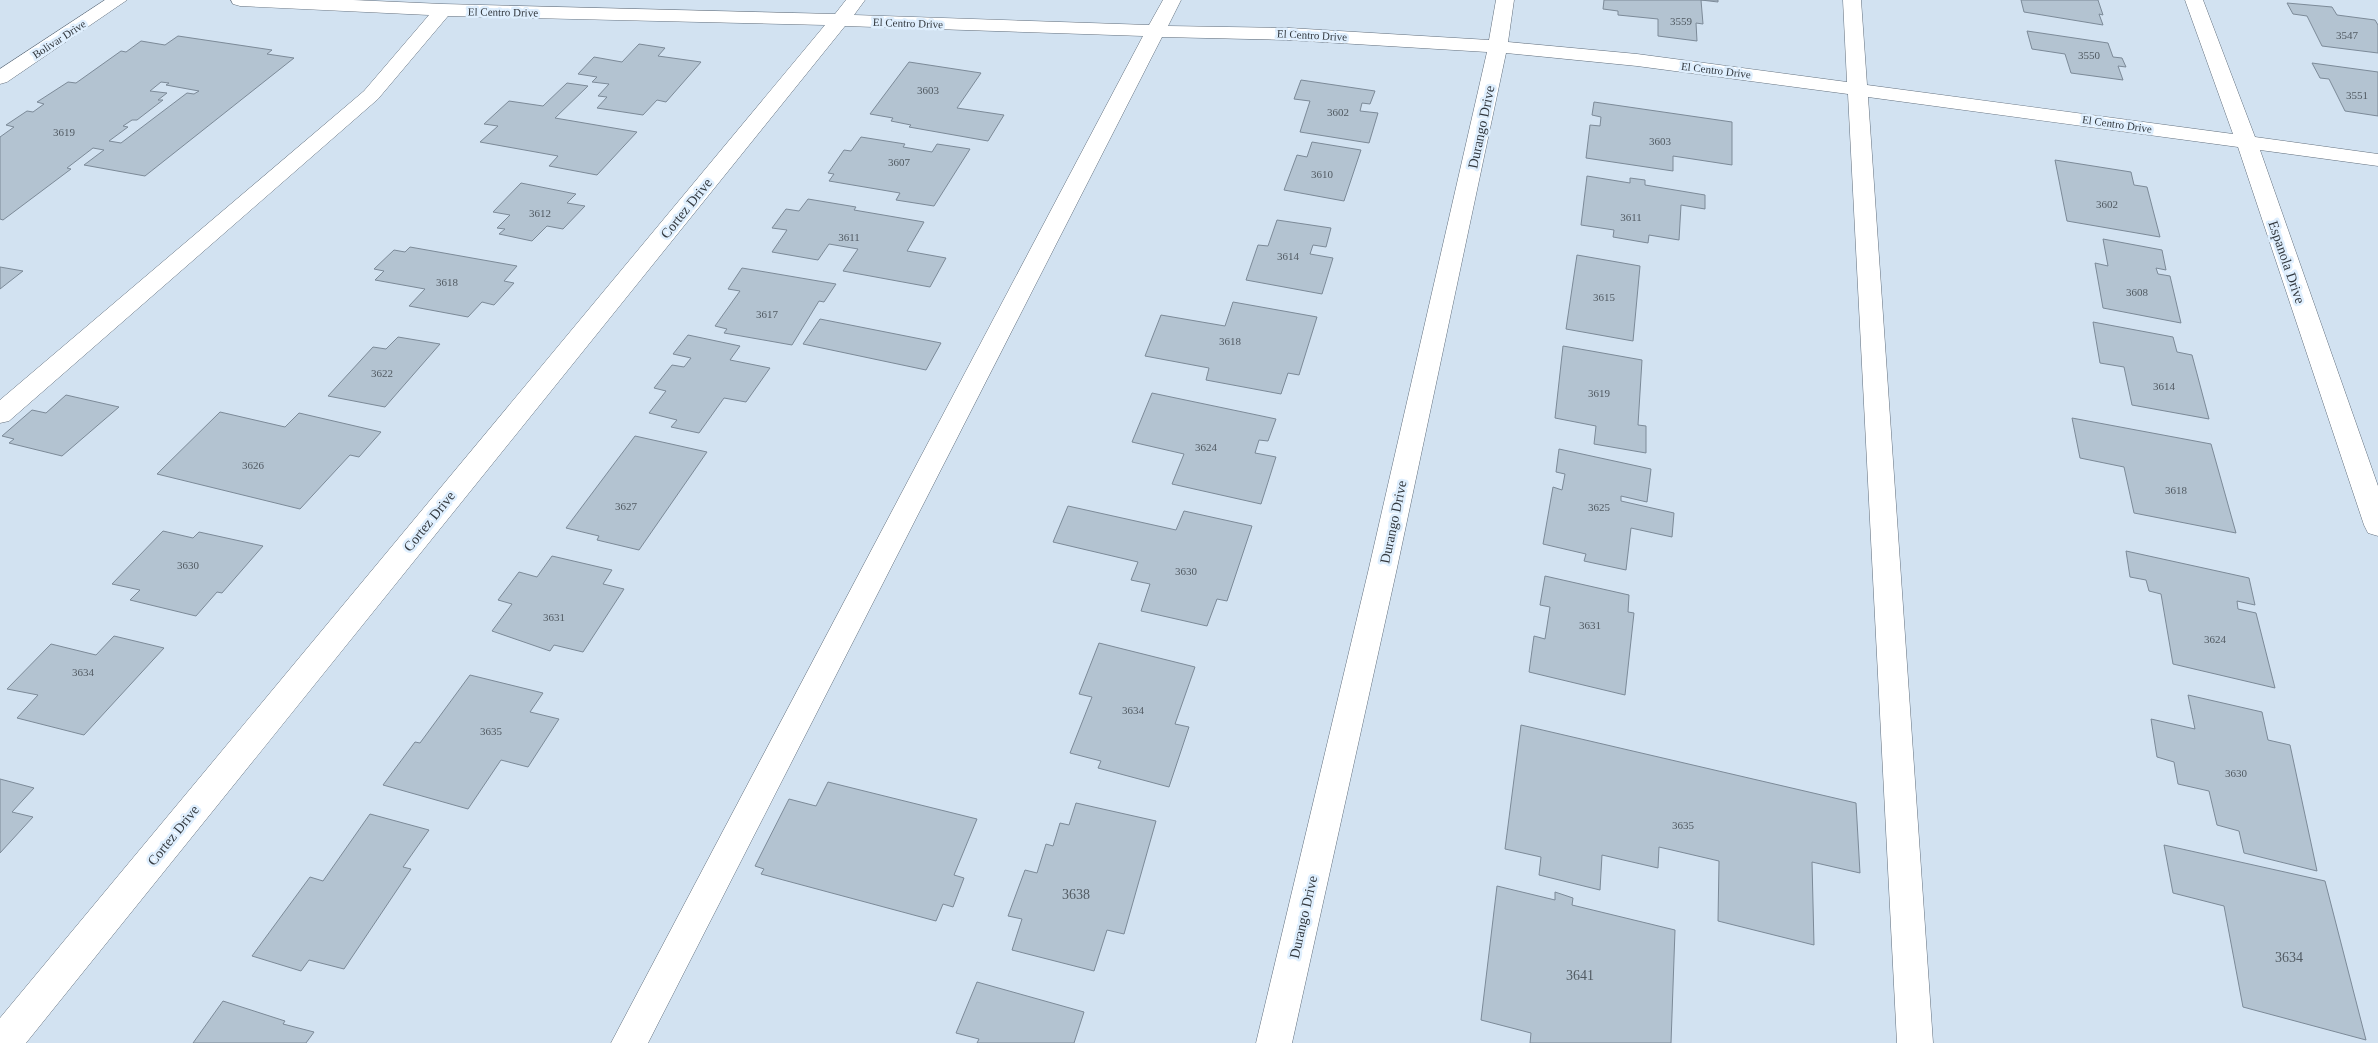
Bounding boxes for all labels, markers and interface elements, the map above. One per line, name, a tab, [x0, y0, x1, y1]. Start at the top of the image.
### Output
street label: El Centro Drive	[468, 5, 538, 19]
house number: 3559	[1670, 15, 1693, 27]
street label: El Centro Drive	[873, 16, 943, 30]
street label: Bolivar Drive	[30, 17, 88, 61]
street label: El Centro Drive	[1277, 27, 1348, 43]
house number: 3547	[2336, 29, 2359, 41]
house number: 3550	[2078, 49, 2101, 61]
street label: El Centro Drive	[1680, 60, 1752, 80]
house number: 3603	[917, 84, 940, 96]
street label: Durango Drive	[1465, 84, 1498, 170]
house number: 3551	[2346, 89, 2368, 101]
house number: 3602	[1327, 106, 1349, 118]
street label: El Centro Drive	[2081, 113, 2153, 135]
house number: 3619	[53, 126, 76, 138]
house number: 3603	[1649, 135, 1672, 147]
house number: 3607	[888, 156, 911, 168]
house number: 3610	[1311, 168, 1334, 180]
street label: Cortez Drive	[658, 175, 715, 241]
house number: 3602	[2096, 198, 2118, 210]
house number: 3612	[529, 207, 551, 219]
house number: 3611	[1620, 211, 1642, 223]
street label: Espanola Drive	[2265, 219, 2308, 306]
house number: 3611	[838, 231, 860, 243]
house number: 3614	[1277, 250, 1300, 262]
house number: 3618	[436, 276, 459, 288]
house number: 3608	[2126, 286, 2149, 298]
house number: 3615	[1593, 291, 1616, 303]
house number: 3617	[756, 308, 779, 320]
house number: 3618	[1219, 335, 1242, 347]
house number: 3622	[371, 367, 393, 379]
house number: 3614	[2153, 380, 2176, 392]
house number: 3619	[1588, 387, 1611, 399]
house number: 3624	[1195, 441, 1218, 453]
house number: 3626	[242, 459, 265, 471]
street label: Durango Drive	[1377, 479, 1410, 565]
house number: 3618	[2165, 484, 2188, 496]
street label: Cortez Drive	[401, 488, 458, 554]
house number: 3627	[615, 500, 638, 512]
house number: 3625	[1588, 501, 1611, 513]
house number: 3630	[177, 559, 200, 571]
house number: 3630	[1175, 565, 1198, 577]
house number: 3631	[543, 611, 565, 623]
house number: 3631	[1579, 619, 1601, 631]
house number: 3624	[2204, 633, 2227, 645]
house number: 3634	[72, 666, 95, 678]
house number: 3634	[1122, 704, 1145, 716]
house number: 3635	[480, 725, 503, 737]
house number: 3630	[2225, 767, 2248, 779]
street label: Cortez Drive	[145, 802, 202, 868]
house number: 3635	[1672, 819, 1695, 831]
street label: Durango Drive	[1287, 874, 1320, 960]
house number: 3638	[1062, 887, 1090, 902]
house number: 3634	[2275, 950, 2303, 965]
house number: 3641	[1566, 968, 1594, 983]

